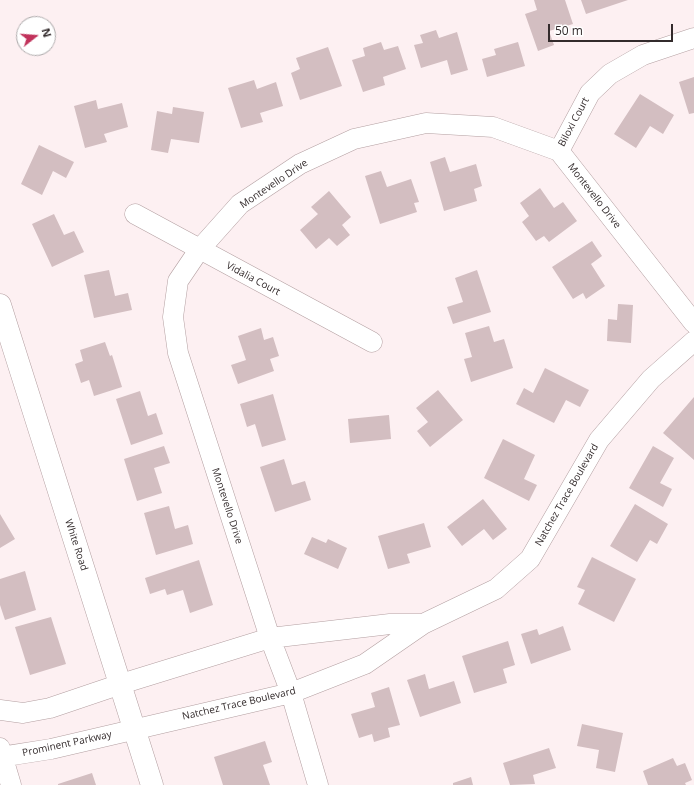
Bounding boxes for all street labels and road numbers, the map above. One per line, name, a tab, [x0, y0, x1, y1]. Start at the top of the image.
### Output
street label: Biloxi Court	[556, 95, 592, 149]
street label: Montevello Drive	[238, 157, 310, 211]
street label: Montevello Drive	[565, 161, 623, 231]
street label: Vidalia Court	[224, 260, 282, 298]
street label: Natchez Trace Boulevard	[533, 442, 601, 548]
street label: Montevello Drive	[209, 467, 245, 545]
street label: White Road	[62, 518, 90, 572]
street label: Natchez Trace Boulevard	[181, 685, 297, 723]
street label: Prominent Parkway	[21, 729, 113, 759]

